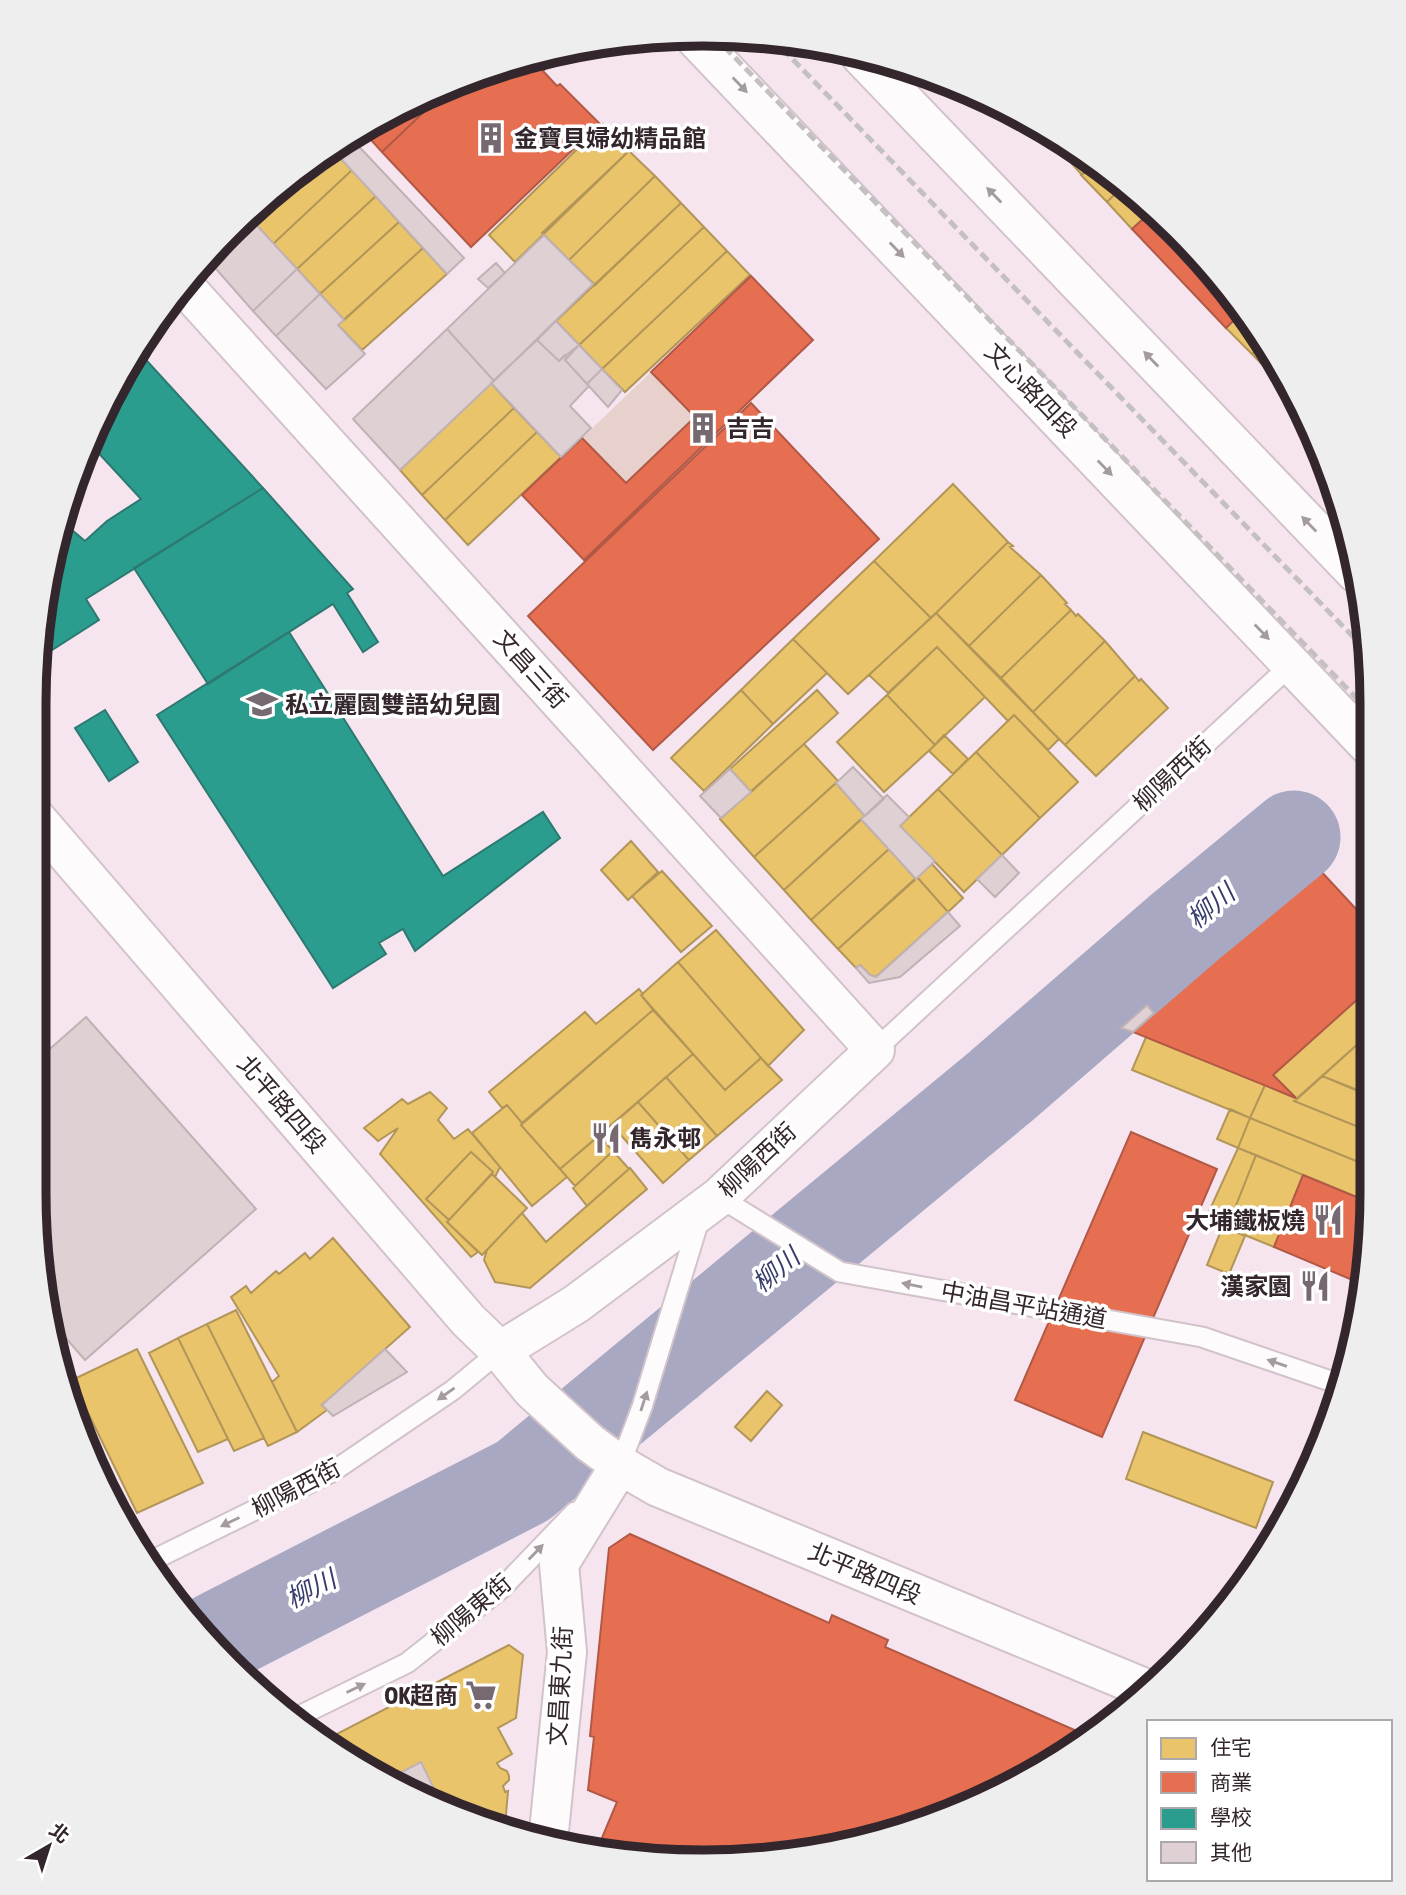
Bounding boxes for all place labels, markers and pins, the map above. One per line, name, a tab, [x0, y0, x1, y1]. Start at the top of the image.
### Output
building icon: 金寶貝婦幼精品館	[474, 121, 508, 155]
place label: 金寶貝婦幼精品館	[514, 125, 706, 152]
building icon: 吉吉	[686, 411, 720, 445]
place label: 吉吉	[726, 415, 774, 442]
school or university icon: 私立麗園雙語幼兒園	[245, 687, 279, 721]
place label: 私立麗園雙語幼兒園	[285, 691, 501, 718]
restaurant icon: 雋永邨	[589, 1121, 623, 1155]
place label: 雋永邨	[629, 1125, 701, 1152]
restaurant icon: 大埔鐵板燒	[1311, 1203, 1345, 1237]
place label: 大埔鐵板燒	[1185, 1207, 1305, 1234]
restaurant icon: 漢家園	[1298, 1269, 1332, 1303]
place label: 漢家園	[1220, 1273, 1292, 1300]
supermarket icon: OK超商	[464, 1678, 498, 1712]
place label: OK超商	[384, 1682, 458, 1709]

